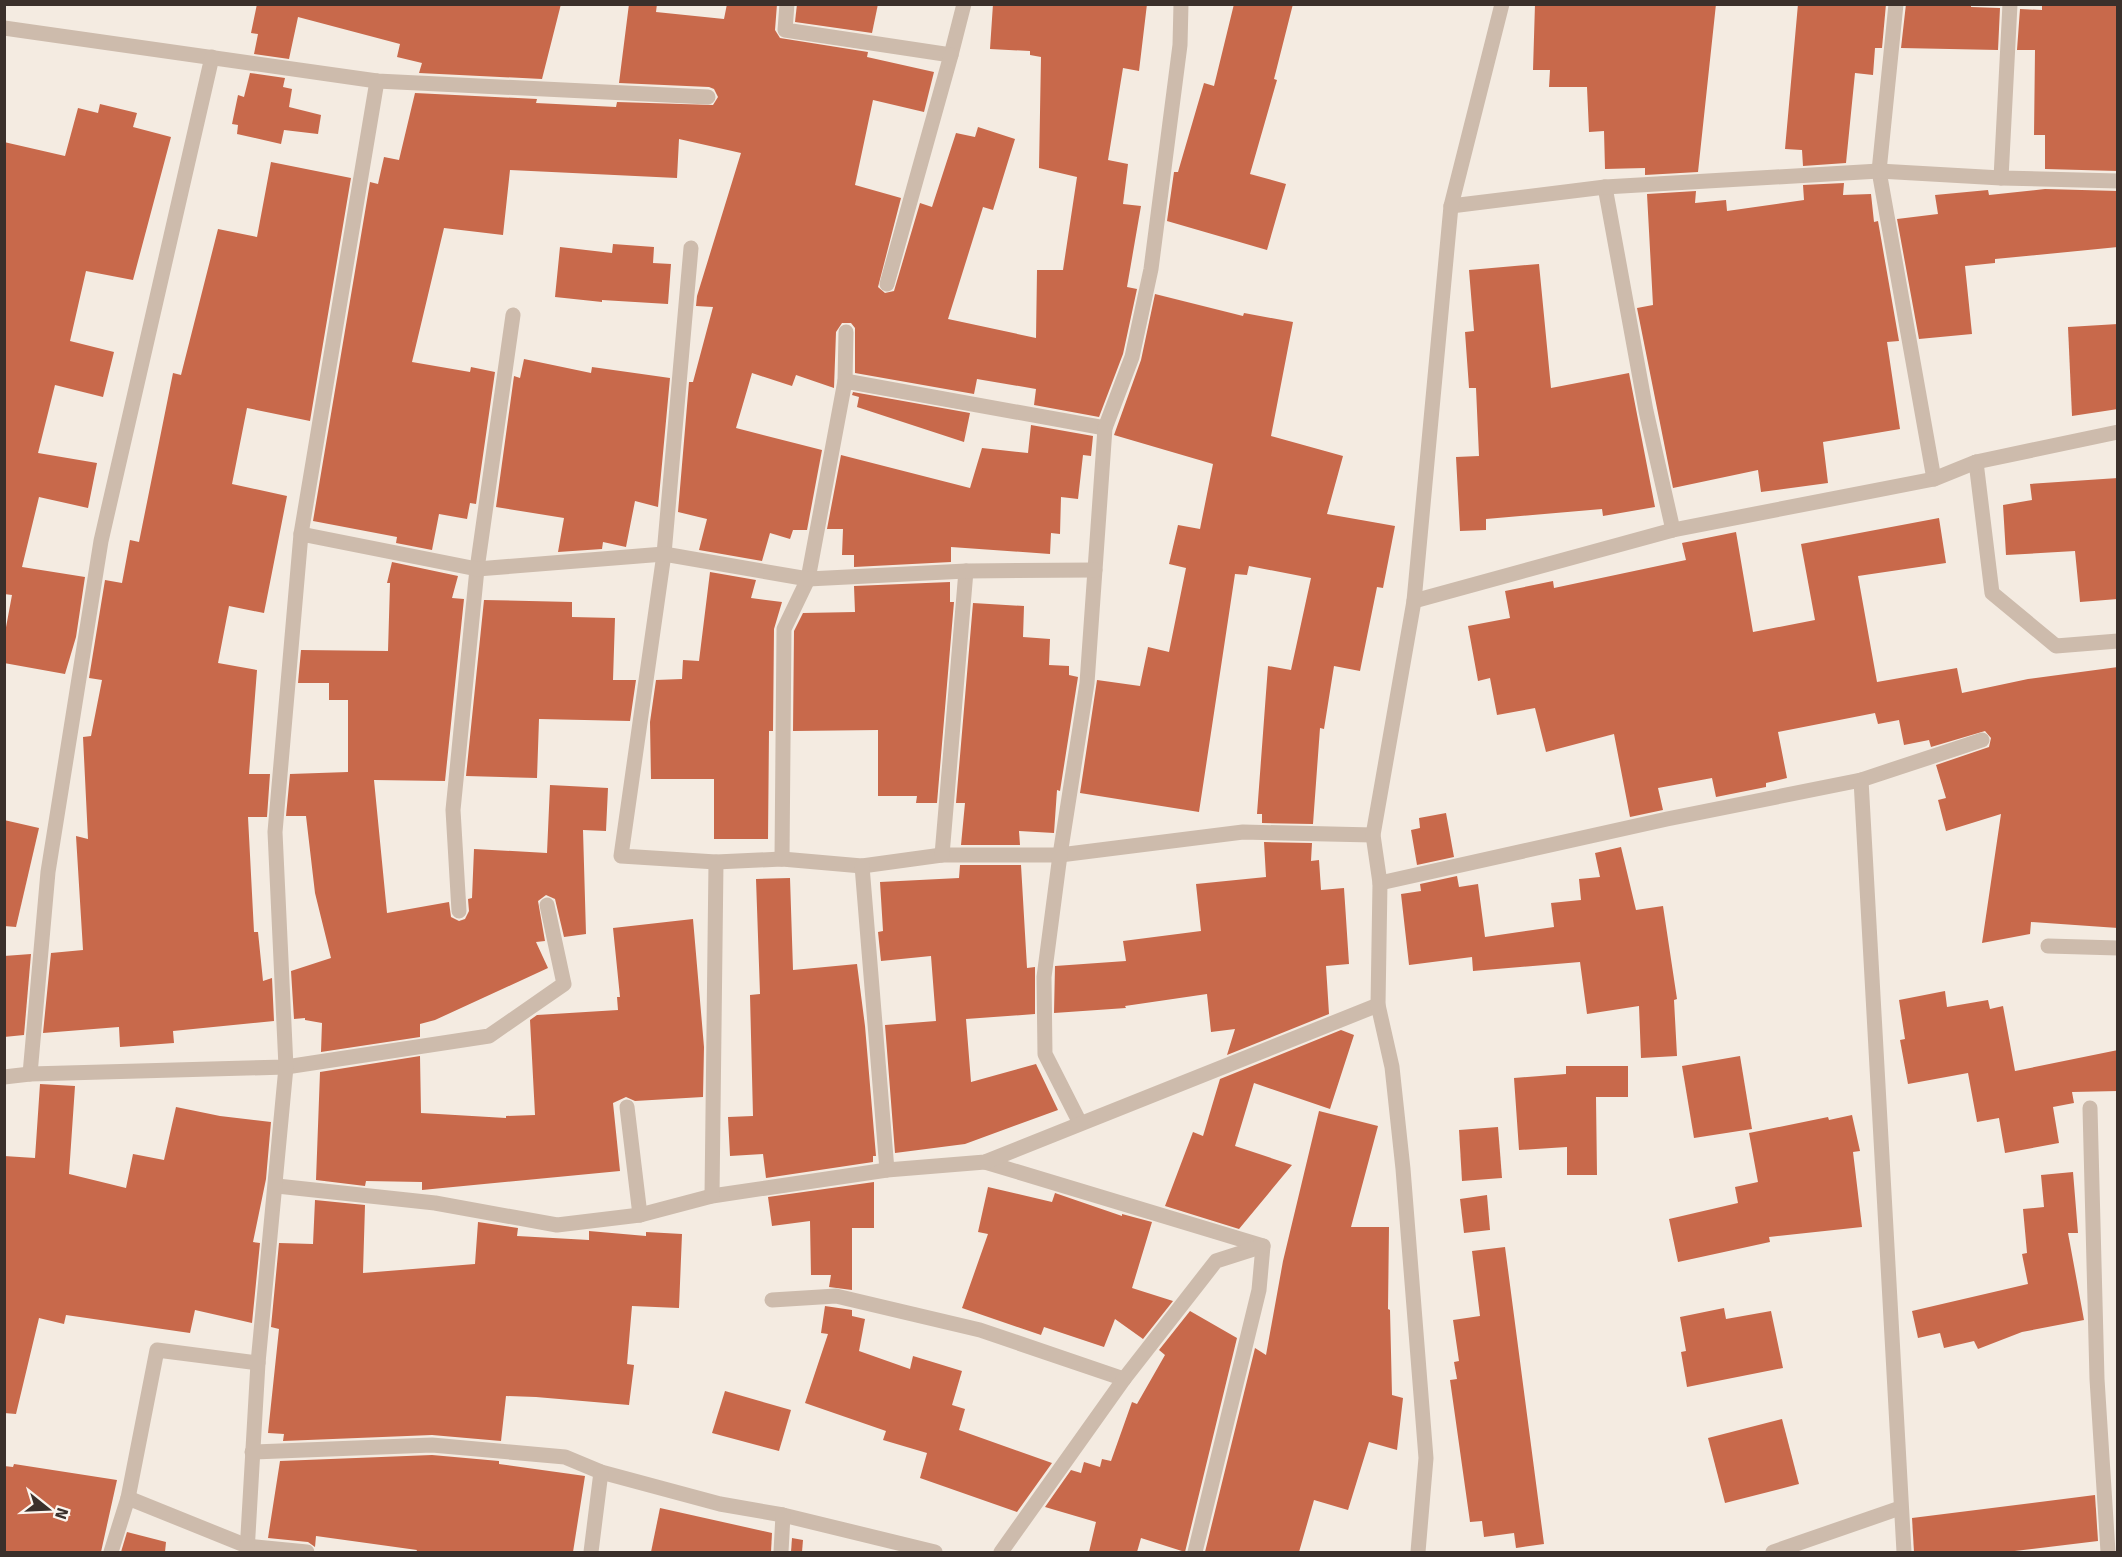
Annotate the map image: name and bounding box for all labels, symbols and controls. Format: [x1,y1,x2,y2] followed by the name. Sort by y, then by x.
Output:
[18,1479,78,1539] north arrow
[50,1505,73,1522] text: N

